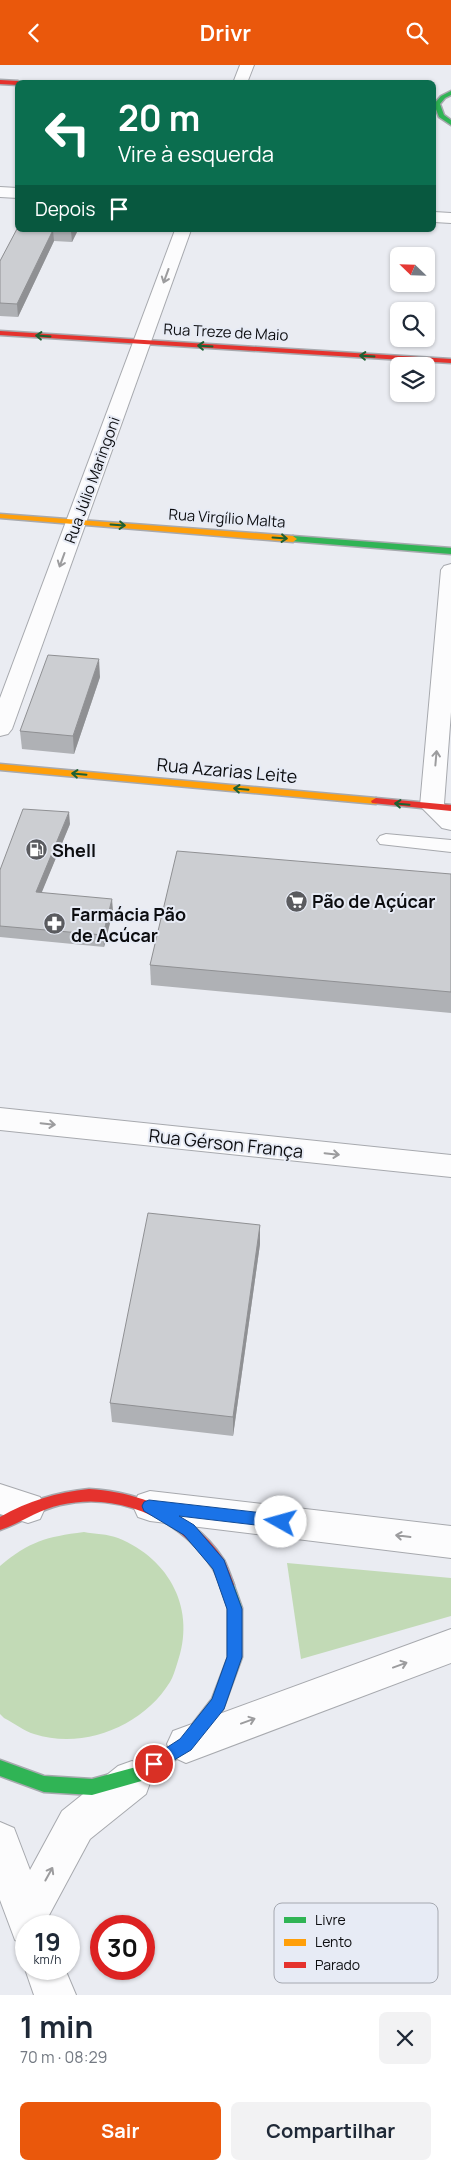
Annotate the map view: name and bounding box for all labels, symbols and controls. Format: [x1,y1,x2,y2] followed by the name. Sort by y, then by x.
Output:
[200,18,251,48] text: Drivr
[20,19,48,47] icon: back
[403,19,431,47] icon: search
[118,94,200,142] text: 20 m
[35,100,100,165] icon: left
[118,139,274,169] text: Vire à esquerda
[105,195,133,223] icon: arrive
[35,196,95,222] text: Depois
[390,247,435,293] north arrow
[390,247,435,402] map controls
[161,268,170,283] one-way arrow
[390,302,435,347] button: search
[163,318,289,346] street label: Rua Treze de Maio
[35,331,51,341] one-way arrow
[197,342,213,351] one-way arrow
[360,351,376,360] one-way arrow
[390,357,435,402] button: layers
[59,414,125,546] street label: Rua Júlio Maringoni
[168,503,286,533] street label: Rua Virgílio Malta
[110,520,126,530] one-way arrow
[272,533,288,542] one-way arrow
[57,552,66,567] one-way arrow
[431,750,441,766] one-way arrow
[156,752,298,788] street label: Rua Azarias Leite
[71,769,87,779] one-way arrow
[233,784,249,794] one-way arrow
[395,799,411,809] one-way arrow
[24,838,48,862] fuel station icon: Shell
[52,838,96,862] place label: Shell
[284,889,308,913] supermarket icon: Pão de Açúcar
[312,889,435,913] place label: Pão de Açúcar
[71,902,186,947] place label: Farmácia Pão de Acúcar
[43,912,67,936] pharmacy icon: Farmácia Pão de Acúcar
[40,1119,56,1129] one-way arrow
[148,1123,304,1163] street label: Rua Gérson França
[324,1149,340,1159] one-way arrow
[254,1495,306,1547] position arrow
[395,1531,411,1541] one-way arrow
[392,1660,407,1669] one-way arrow
[239,1716,255,1725] one-way arrow
[133,1743,175,1785] pin
[140,1750,168,1778] icon: arrive
[44,1866,54,1881] one-way arrow
[274,1903,438,1983] legend
[315,1910,346,1929] text: Livre
[90,1915,155,1980] speed limit sign: 30
[34,1924,61,1959] text: 19
[315,1932,352,1951] text: Lento
[34,1951,61,1968] text: km/h
[315,1955,360,1974] text: Parado
[20,2006,93,2047] text: 1 min
[379,2012,431,2064] button: close
[20,2046,107,2068] text: 70 m · 08:29
[20,2102,221,2160] button: Sair
[231,2102,431,2160] button: Compartilhar

